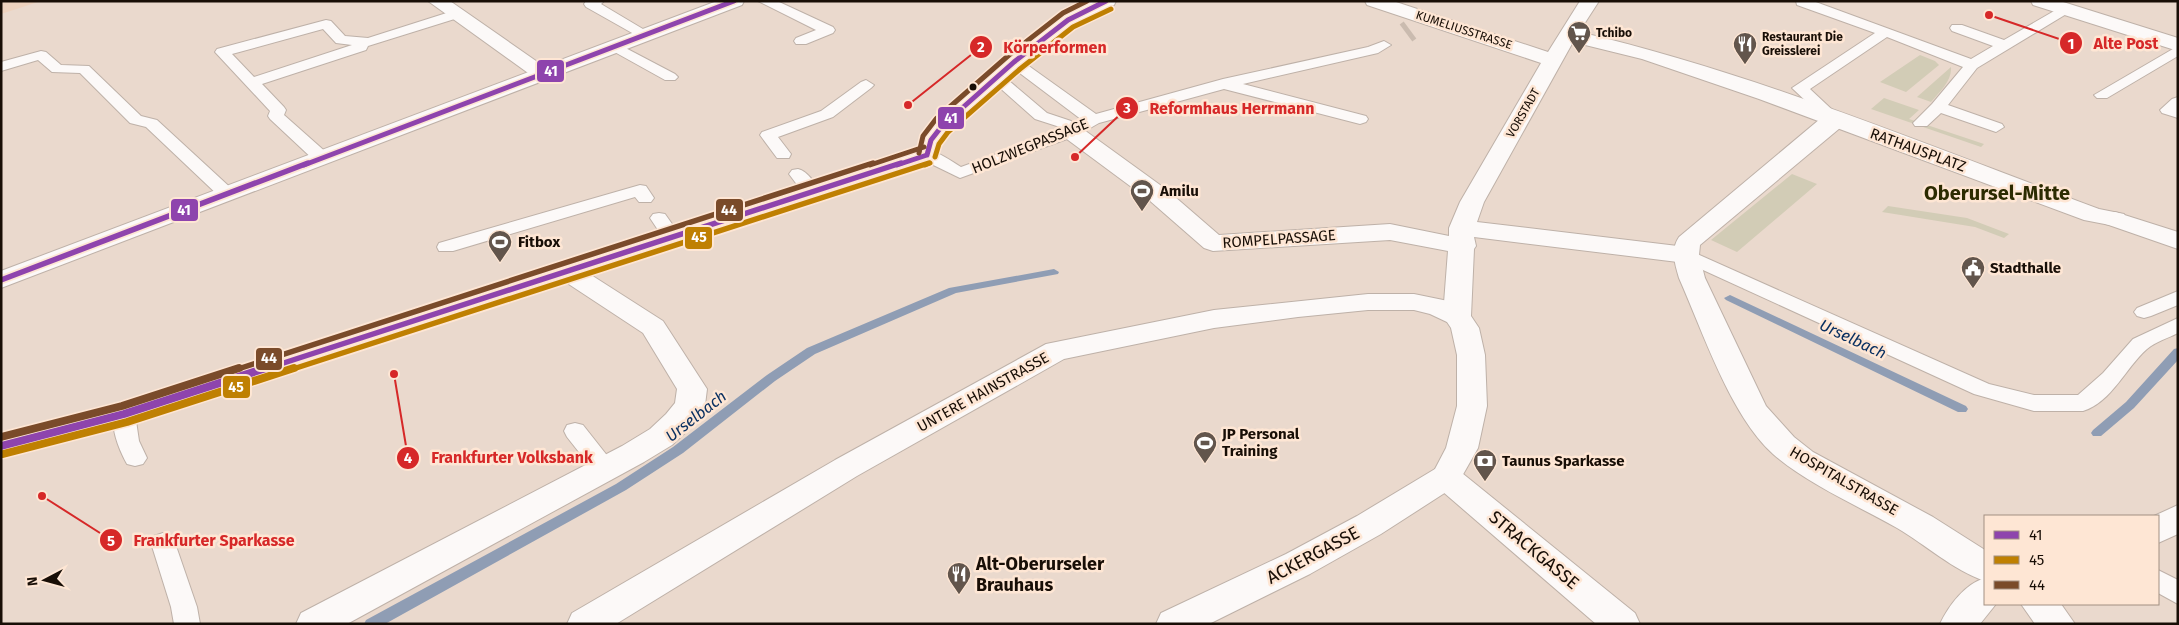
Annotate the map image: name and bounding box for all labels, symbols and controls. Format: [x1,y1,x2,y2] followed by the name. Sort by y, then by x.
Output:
[1414,8,1514,52] street label: KUMELIUSSTRASSE
[1566,20,1592,54] supermarket icon: Tchibo
[1596,26,1632,40] place label: Tchibo
[2059,28,2169,59] callout: Alte Post
[1762,30,1843,58] place label: Restaurant Die Greisslerei
[1732,31,1758,65] restaurant icon: Restaurant Die Greisslerei
[968,32,1116,63] callout: Körperformen
[2092,34,2159,53] text: Alte Post
[2068,35,2074,53] text: 1
[977,38,985,56] text: 2
[1003,38,1107,57] text: Körperformen
[536,59,565,83] line badge: 41
[544,63,558,80] text: 41
[968,82,978,92] unlabelled marker
[1503,85,1543,140] street label: VORSTADT
[1114,92,1325,123] callout: Reformhaus Herrmann
[1122,99,1131,117] text: 3
[1149,99,1315,118] text: Reformhaus Herrmann
[937,106,965,130] line badge: 41
[944,110,958,127] text: 41
[969,114,1091,178] street label: HOLZWEGPASSAGE
[1868,124,1969,176] street label: RATHAUSPLATZ
[1129,178,1155,212] sports icon: Amilu
[1924,181,2070,205] district label: Oberursel-Mitte
[1159,182,1199,200] place label: Amilu
[170,198,199,222] line badge: 41
[715,198,744,222] line badge: 44
[177,202,191,219] text: 41
[721,202,737,219] text: 44
[684,226,713,250] line badge: 45
[1222,226,1336,252] street label: ROMPELPASSAGE
[487,229,513,263] sports icon: Fitbox
[691,229,707,246] text: 45
[518,233,560,251] place label: Fitbox
[1960,255,1986,289] public building icon: Stadthalle
[1990,259,2061,277] place label: Stadthalle
[1816,315,1890,363] water label: Urselbach
[255,347,283,371] line badge: 44
[914,348,1052,436] street label: UNTERE HAINSTRASSE
[261,350,277,367] text: 44
[222,375,251,399] line badge: 45
[228,379,244,396] text: 45
[662,386,730,446] water label: Urselbach
[1221,425,1300,460] place label: JP Personal Training
[1192,430,1218,464] sports icon: JP Personal Training
[396,442,603,473] callout: Frankfurter Volksbank
[1787,443,1901,519] street label: HOSPITALSTRASSE
[431,448,593,467] text: Frankfurter Volksbank
[1472,448,1498,482] bank icon: Taunus Sparkasse
[404,449,413,467] text: 4
[1502,452,1625,470] place label: Taunus Sparkasse
[1484,506,1584,594] street label: STRACKGASSE
[1984,515,2159,605] legend
[1263,521,1363,589] street label: ACKERGASSE
[99,525,305,556] callout: Frankfurter Sparkasse
[2029,526,2043,544] text: 41
[133,531,295,550] text: Frankfurter Sparkasse
[107,532,115,550] text: 5
[2029,551,2044,569] text: 45
[975,553,1105,596] place label: Alt-Oberurseler Brauhaus
[20,555,70,605] north arrow
[946,561,972,595] restaurant icon: Alt-Oberurseler Brauhaus
[24,576,42,587] text: N
[2029,576,2045,594] text: 44

